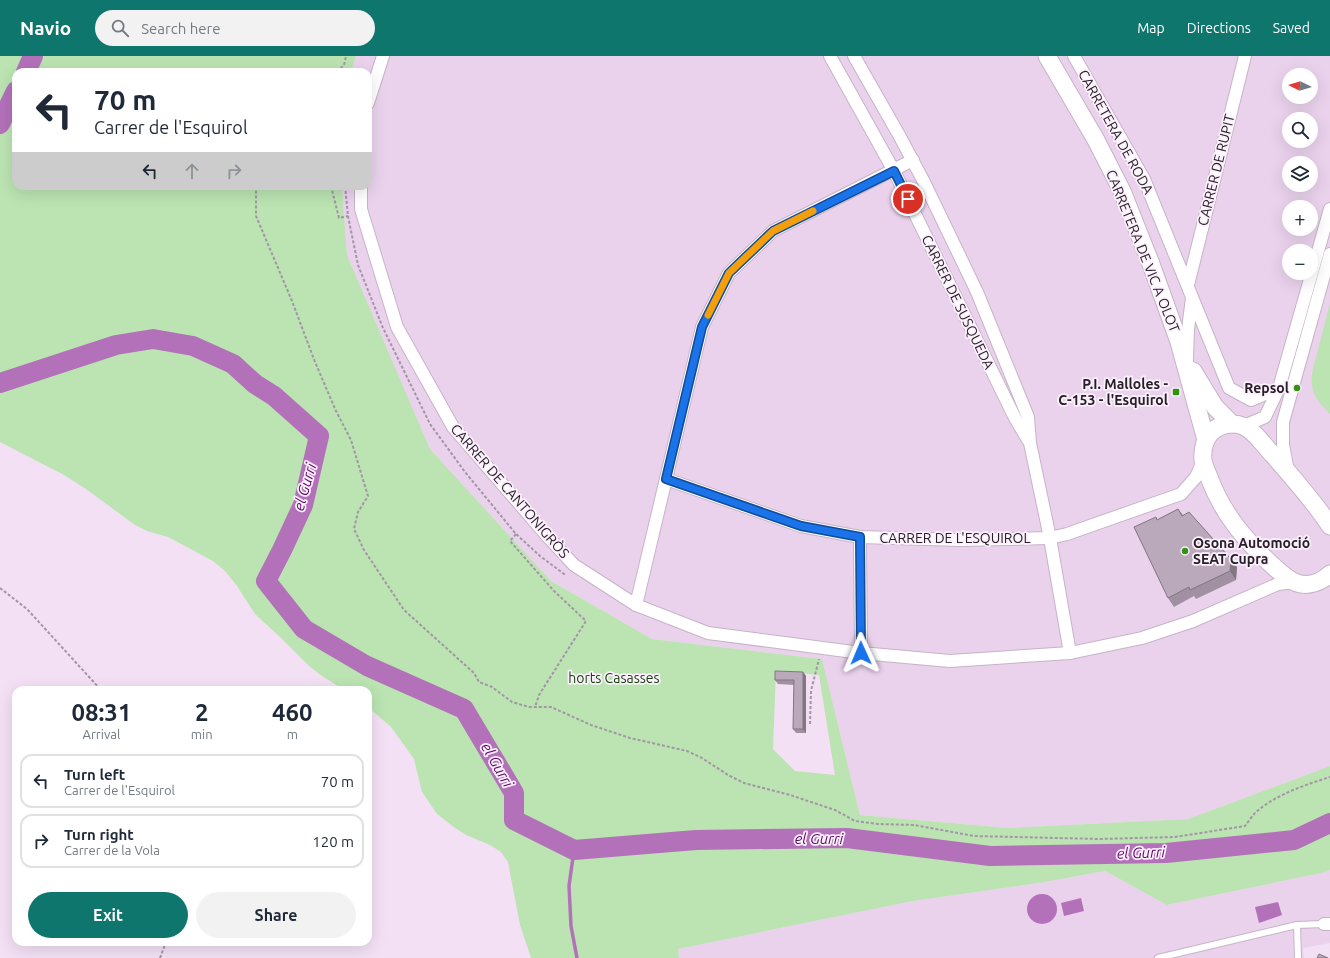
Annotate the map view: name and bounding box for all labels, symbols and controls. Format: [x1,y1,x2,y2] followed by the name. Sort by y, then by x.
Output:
[95,10,375,46] search box
[20,17,71,39] text: Navio
[109,17,131,39] icon: search
[141,20,220,37] text: Search here
[1137,20,1165,36] text: Map
[1187,20,1251,36] text: Directions
[1273,20,1310,36] text: Saved
[1075,67,1157,197] street label: CARRETERA DE RODA
[1282,68,1318,104] north arrow
[1282,68,1318,280] map controls
[28,84,80,136] icon: left
[94,84,156,115] text: 70 m
[1194,112,1238,227] street label: CARRER DE RUPIT
[1282,112,1318,148] button: search
[94,117,248,137] text: Carrer de l'Esquirol
[1282,156,1318,192] button: layers
[139,160,161,182] icon: left
[181,160,203,182] icon: ahead
[223,160,245,182] icon: right
[1103,167,1183,335] street label: CARRETERA DE VIC A OLOT
[891,182,925,216] pin
[897,188,919,210] icon: arrive
[1282,200,1318,236] button: +
[918,232,998,372] street label: CARRER DE SUSQUEDA
[1282,244,1318,280] button: −
[1058,376,1168,408] place label: P.I. Malloles - C-153 - l'Esquirol
[1244,380,1289,396] place label: Repsol
[1292,383,1302,393] marker: Repsol
[1171,387,1181,397] marker: P.I. Malloles - C-153 - l'Esquirol
[447,420,573,561] street label: CARRER DE CANTONIGRÒS
[290,460,320,512] water label: el Gurri
[879,530,1031,546] street label: CARRER DE L'ESQUIROL
[1193,535,1310,567] place label: Osona Automoció SEAT Cupra
[1180,546,1190,556] marker: Osona Automoció SEAT Cupra
[840,632,882,674] position arrow
[568,670,660,686] park label: horts Casasses
[71,699,131,726] text: 08:31
[195,699,208,726] text: 2
[272,699,313,726] text: 460
[82,727,120,741] text: Arrival
[191,727,213,741] text: min
[287,727,298,741] text: m
[478,740,518,791] water label: el Gurri
[64,766,125,783] text: Turn left
[30,770,52,792] icon: left
[321,773,354,790] text: 70 m
[64,783,175,797] text: Carrer de l'Esquirol
[64,826,134,843] text: Turn right
[30,830,52,852] icon: right
[795,830,844,847] water label: el Gurri
[312,833,354,850] text: 120 m
[64,843,160,857] text: Carrer de la Vola
[1117,843,1167,862] water label: el Gurri
[28,892,188,938] button: Exit
[196,892,356,938] button: Share

